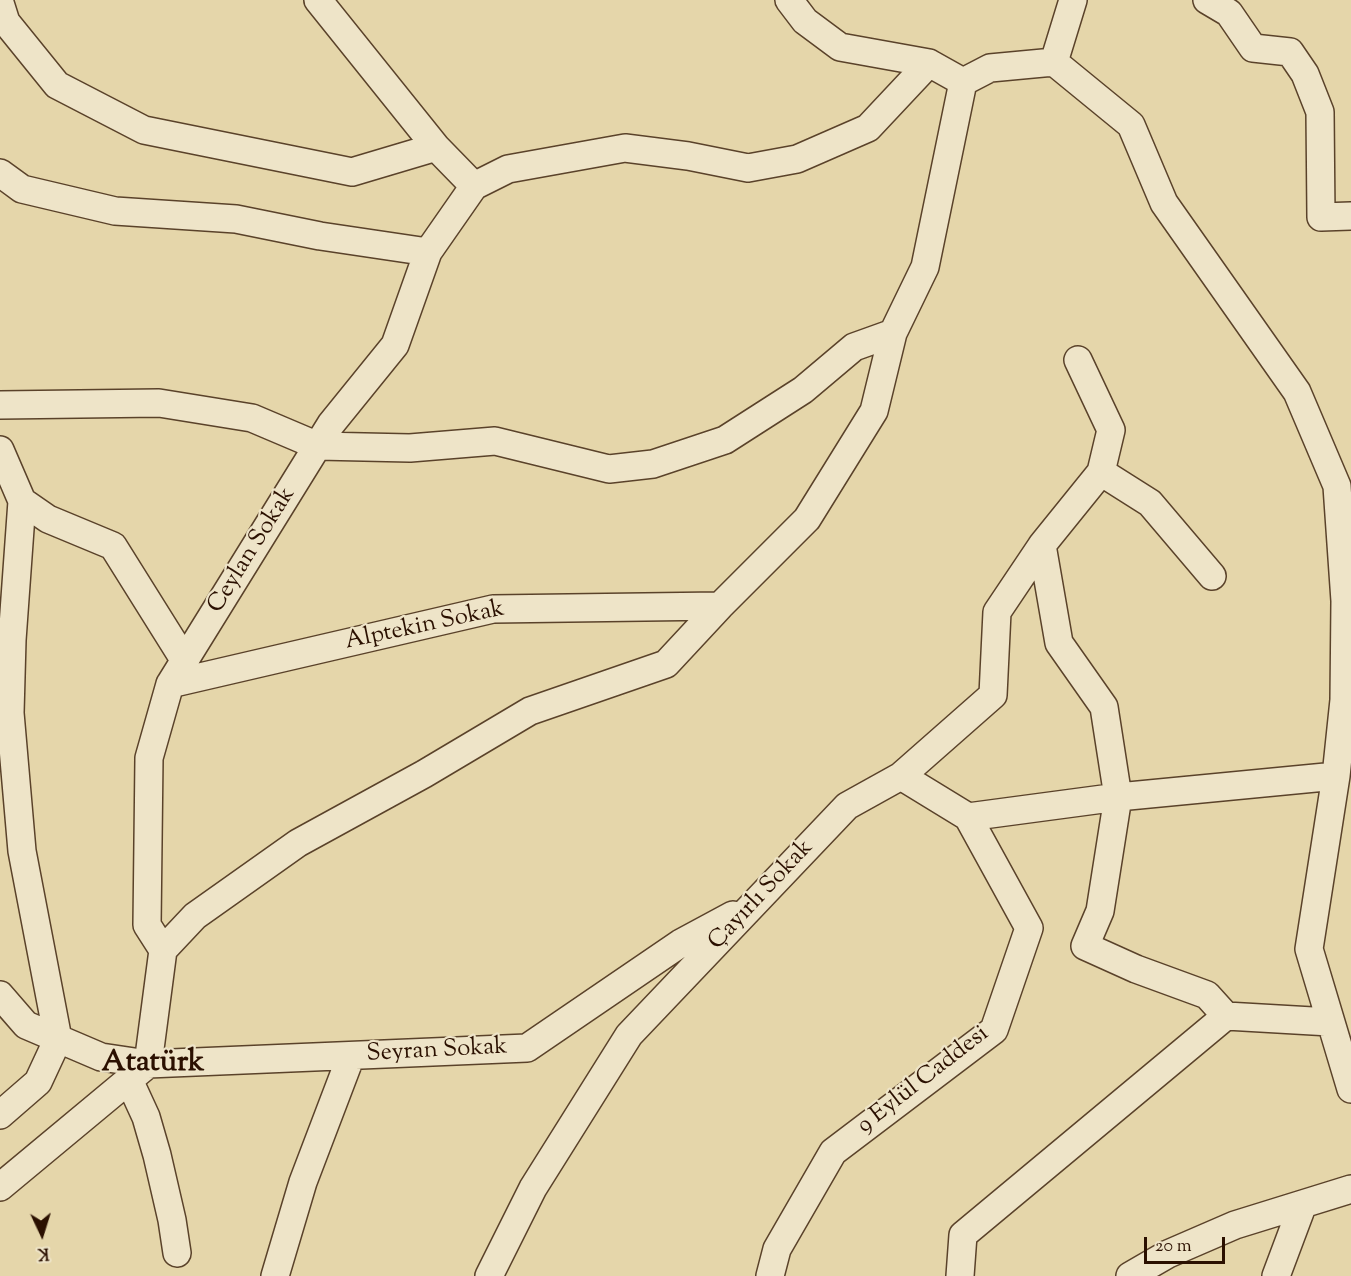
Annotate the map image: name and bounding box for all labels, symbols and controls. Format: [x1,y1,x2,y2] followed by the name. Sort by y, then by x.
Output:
[203,483,303,619] street label: Ceylan Sokak
[343,596,507,658] street label: Alptekin Sokak
[704,835,820,957] street label: Çayırlı Sokak
[852,1021,996,1141] street label: 9 Eylül Caddesi
[366,1034,508,1070] street label: Seyran Sokak
[102,1047,204,1083] district label: Atatürk
[12,1204,72,1264] north arrow
[1147,1225,1228,1263] scale bar
[1155,1234,1192,1260] text: 20 m
[37,1241,50,1264] text: K

